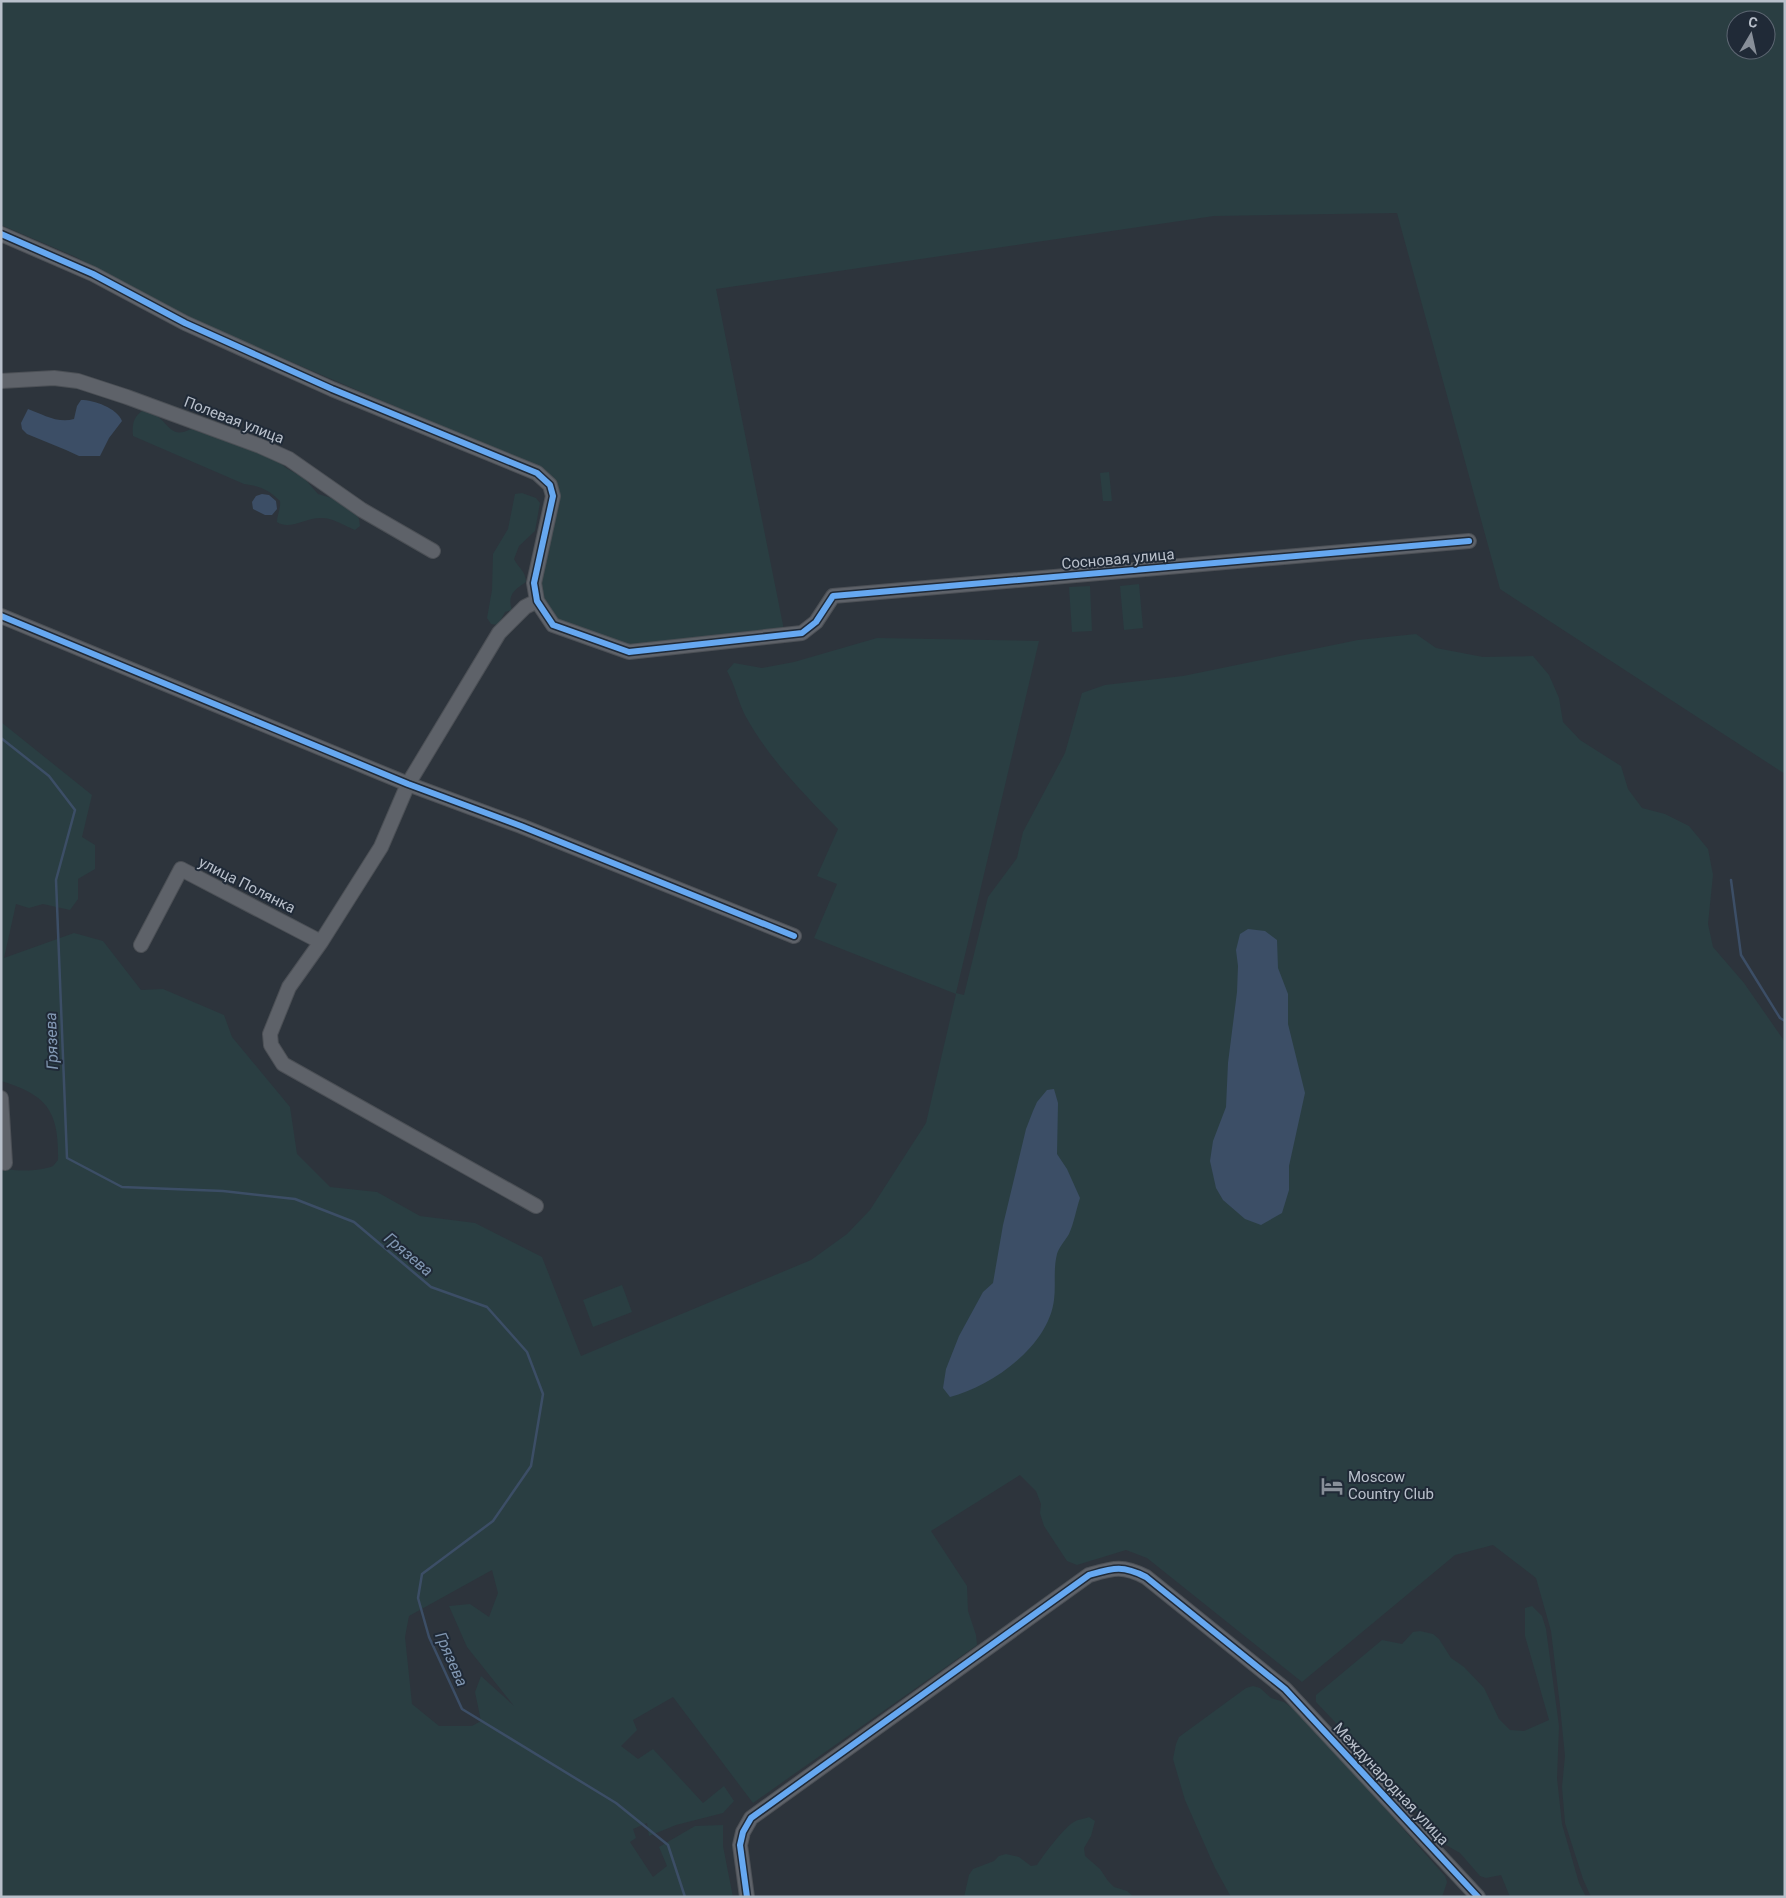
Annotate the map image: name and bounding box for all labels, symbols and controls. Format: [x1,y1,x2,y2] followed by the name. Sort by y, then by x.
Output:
[1726,10,1776,60] north arrow
[1747,14,1759,31] text: С
[181,393,287,447] street label: Полевая улица
[1061,545,1175,573] street label: Сосновая улица
[196,853,298,917] street label: улица Полянка
[41,1012,62,1070] water label: Грязева
[380,1229,437,1280] water label: Грязева
[1348,1468,1434,1503] place label: Moscow Country Club
[1319,1473,1345,1499] hotel icon: Moscow Country Club
[431,1629,472,1689] water label: Грязева
[1330,1719,1452,1849] street label: Международная улица

